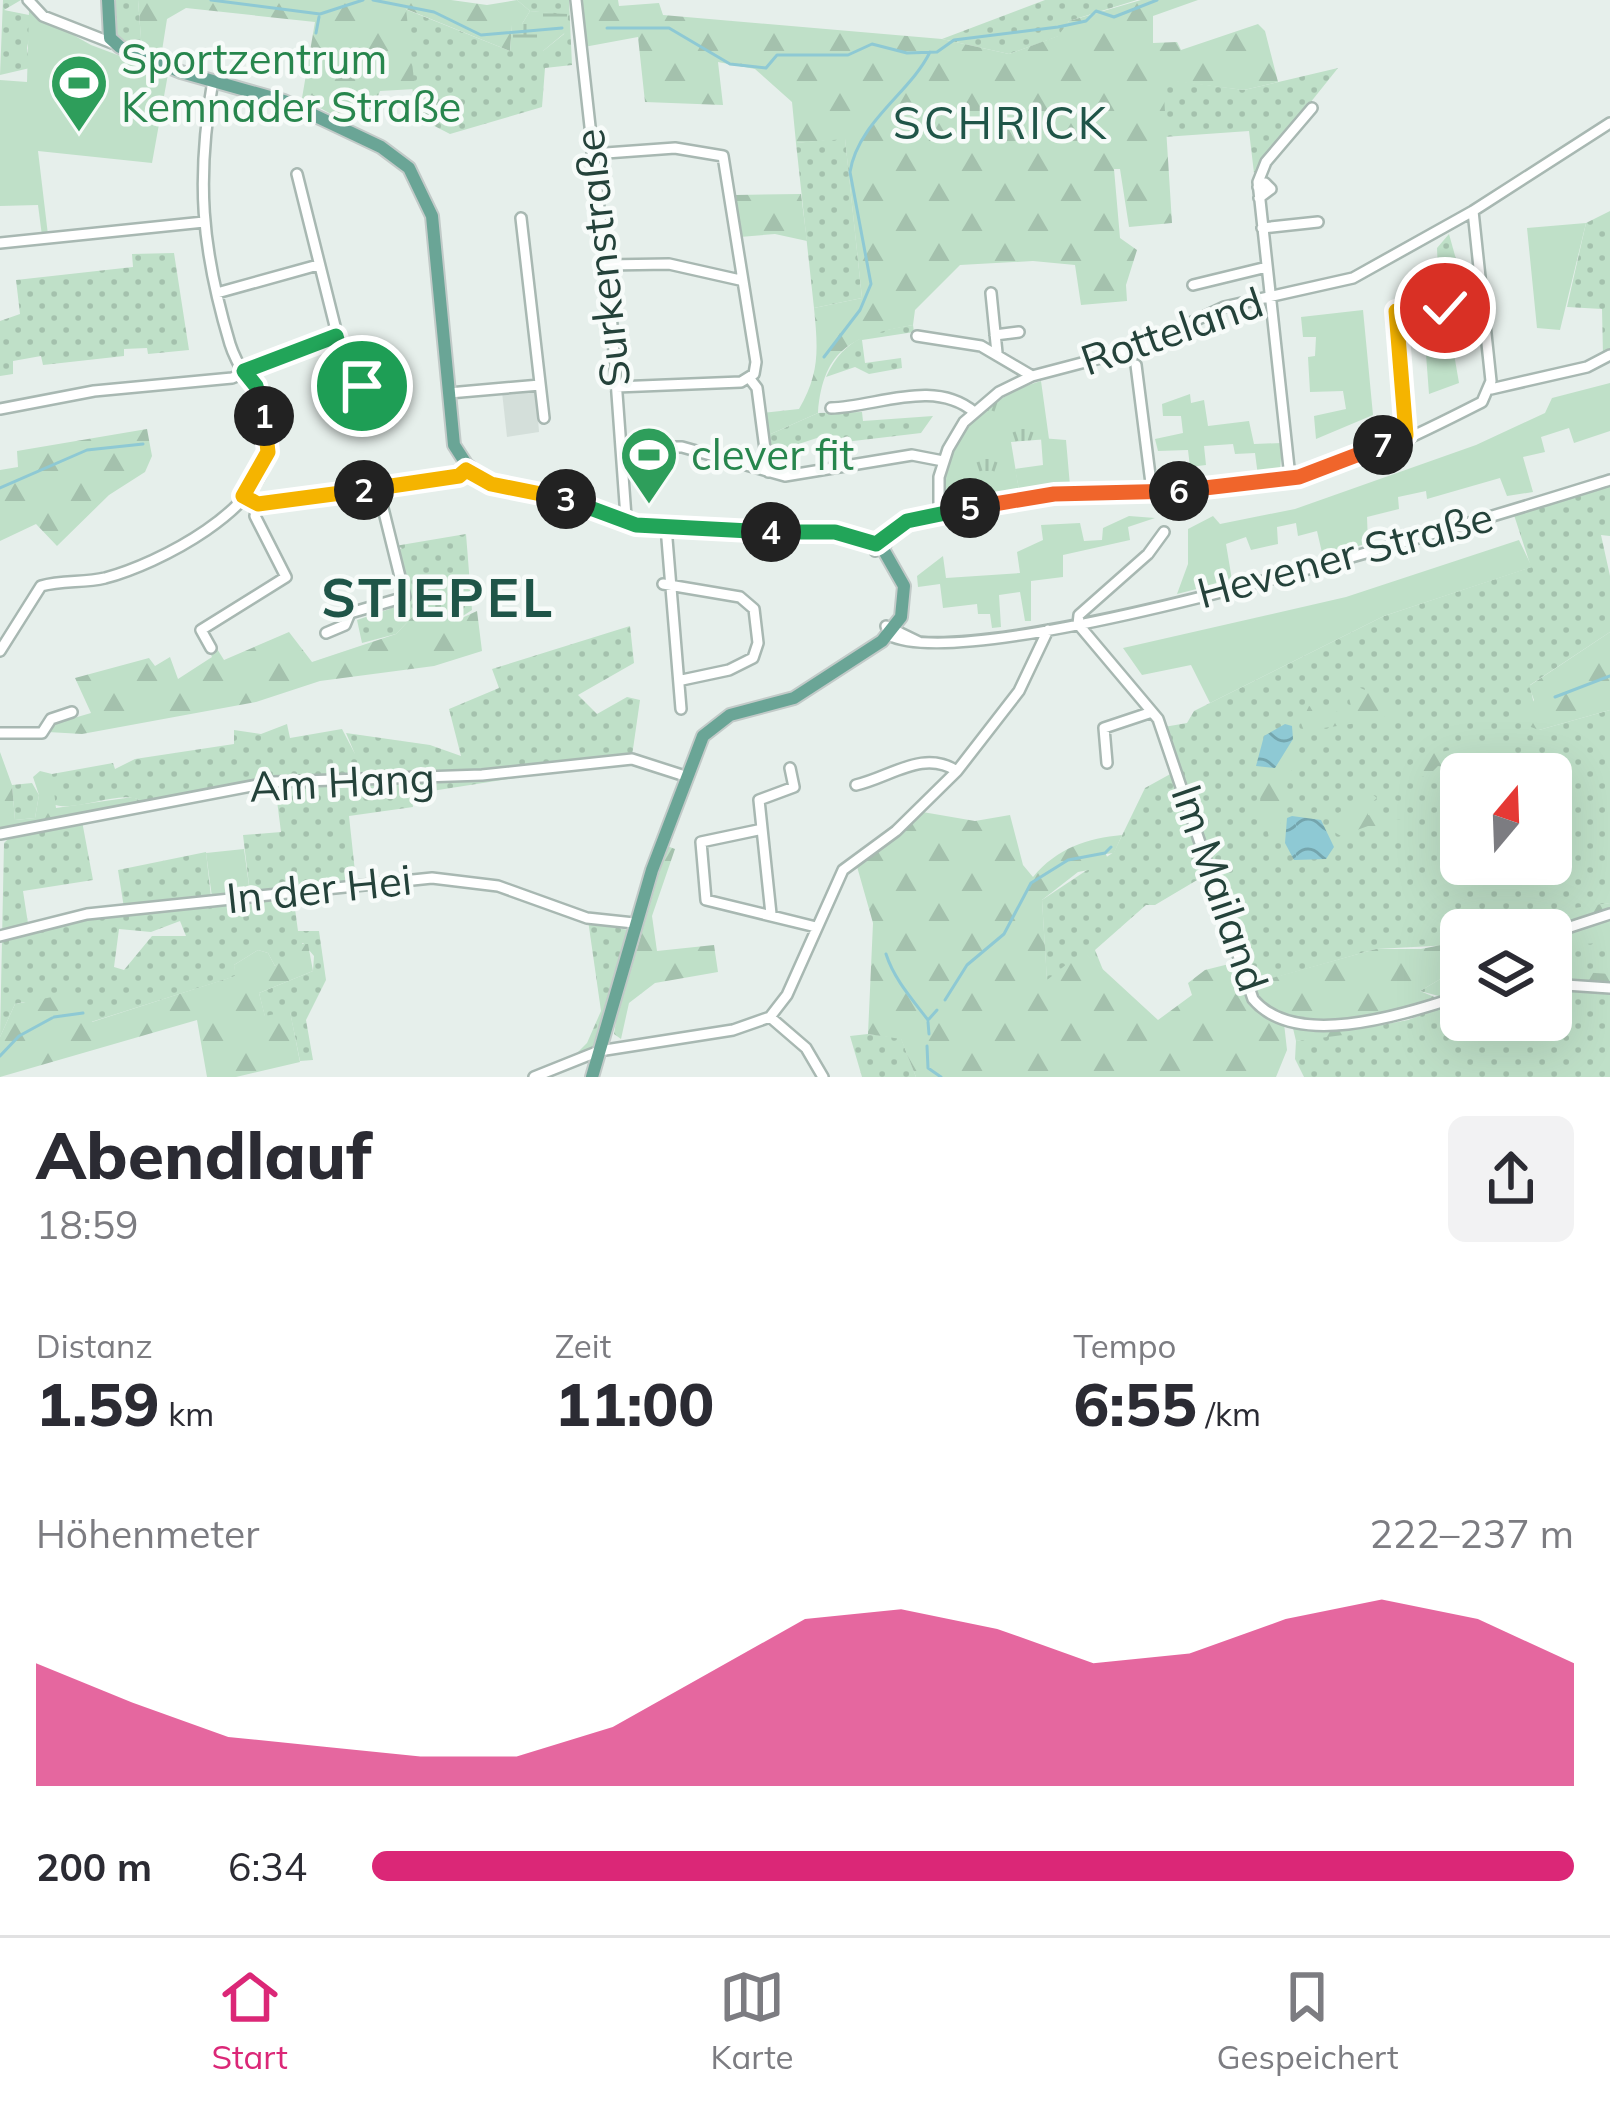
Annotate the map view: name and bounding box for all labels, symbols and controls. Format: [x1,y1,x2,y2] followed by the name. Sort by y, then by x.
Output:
[121,32,461,133] place label: Sportzentrum Kemnader Straße
[48,52,110,134] sports icon: Sportzentrum Kemnader Straße
[893,94,1109,150] district label: SCHRICK
[562,126,641,390] street label: Surkenstraße
[1394,257,1496,359] pin
[1074,275,1270,386] street label: Rotteland
[1412,275,1478,341] icon: check
[311,335,413,437] pin
[329,353,395,419] icon: arrive
[234,386,294,446] pin: 1
[254,395,274,436] text: 1
[1353,415,1413,475] pin: 7
[618,424,680,506] sports icon: clever fit
[1373,424,1393,465] text: 7
[691,428,854,481] place label: clever fit
[334,460,394,520] pin: 2
[1149,461,1209,521] pin: 6
[354,469,374,510] text: 2
[536,469,596,529] pin: 3
[1169,470,1189,511] text: 6
[556,478,576,519] text: 3
[940,478,1000,538] pin: 5
[960,487,980,528] text: 5
[1191,490,1498,619] street label: Hevener Straße
[741,502,801,562] pin: 4
[761,511,781,552] text: 4
[321,563,555,631] district label: STIEPEL
[248,750,436,813] street label: Am Hang
[1440,753,1572,885] north arrow
[1440,753,1572,1041] map controls
[1160,778,1281,998] street label: Im Mailand
[224,852,414,925] street label: In der Hei
[1440,909,1572,1041] button: layers
[36,1113,372,1196] text: Abendlauf
[1448,1116,1574,1242] button: share
[36,1200,139,1249] text: 18:59
[36,1325,153,1366] text: Distanz
[555,1325,611,1366] text: Zeit
[1073,1325,1176,1366] text: Tempo
[36,1366,160,1441] text: 1.59
[555,1366,714,1441] text: 11:00
[1073,1366,1197,1441] text: 6:55
[160,1393,214,1434] text: km
[1197,1393,1261,1434] text: /km
[36,1509,259,1558] text: Höhenmeter
[1369,1509,1574,1558] text: 222–237 m
[36,1842,152,1891] text: 200 m
[228,1842,307,1891] text: 6:34
[211,1964,288,2077] tab: Start
[711,1964,794,2077] tab: Karte
[1216,1964,1399,2077] tab: Gespeichert

